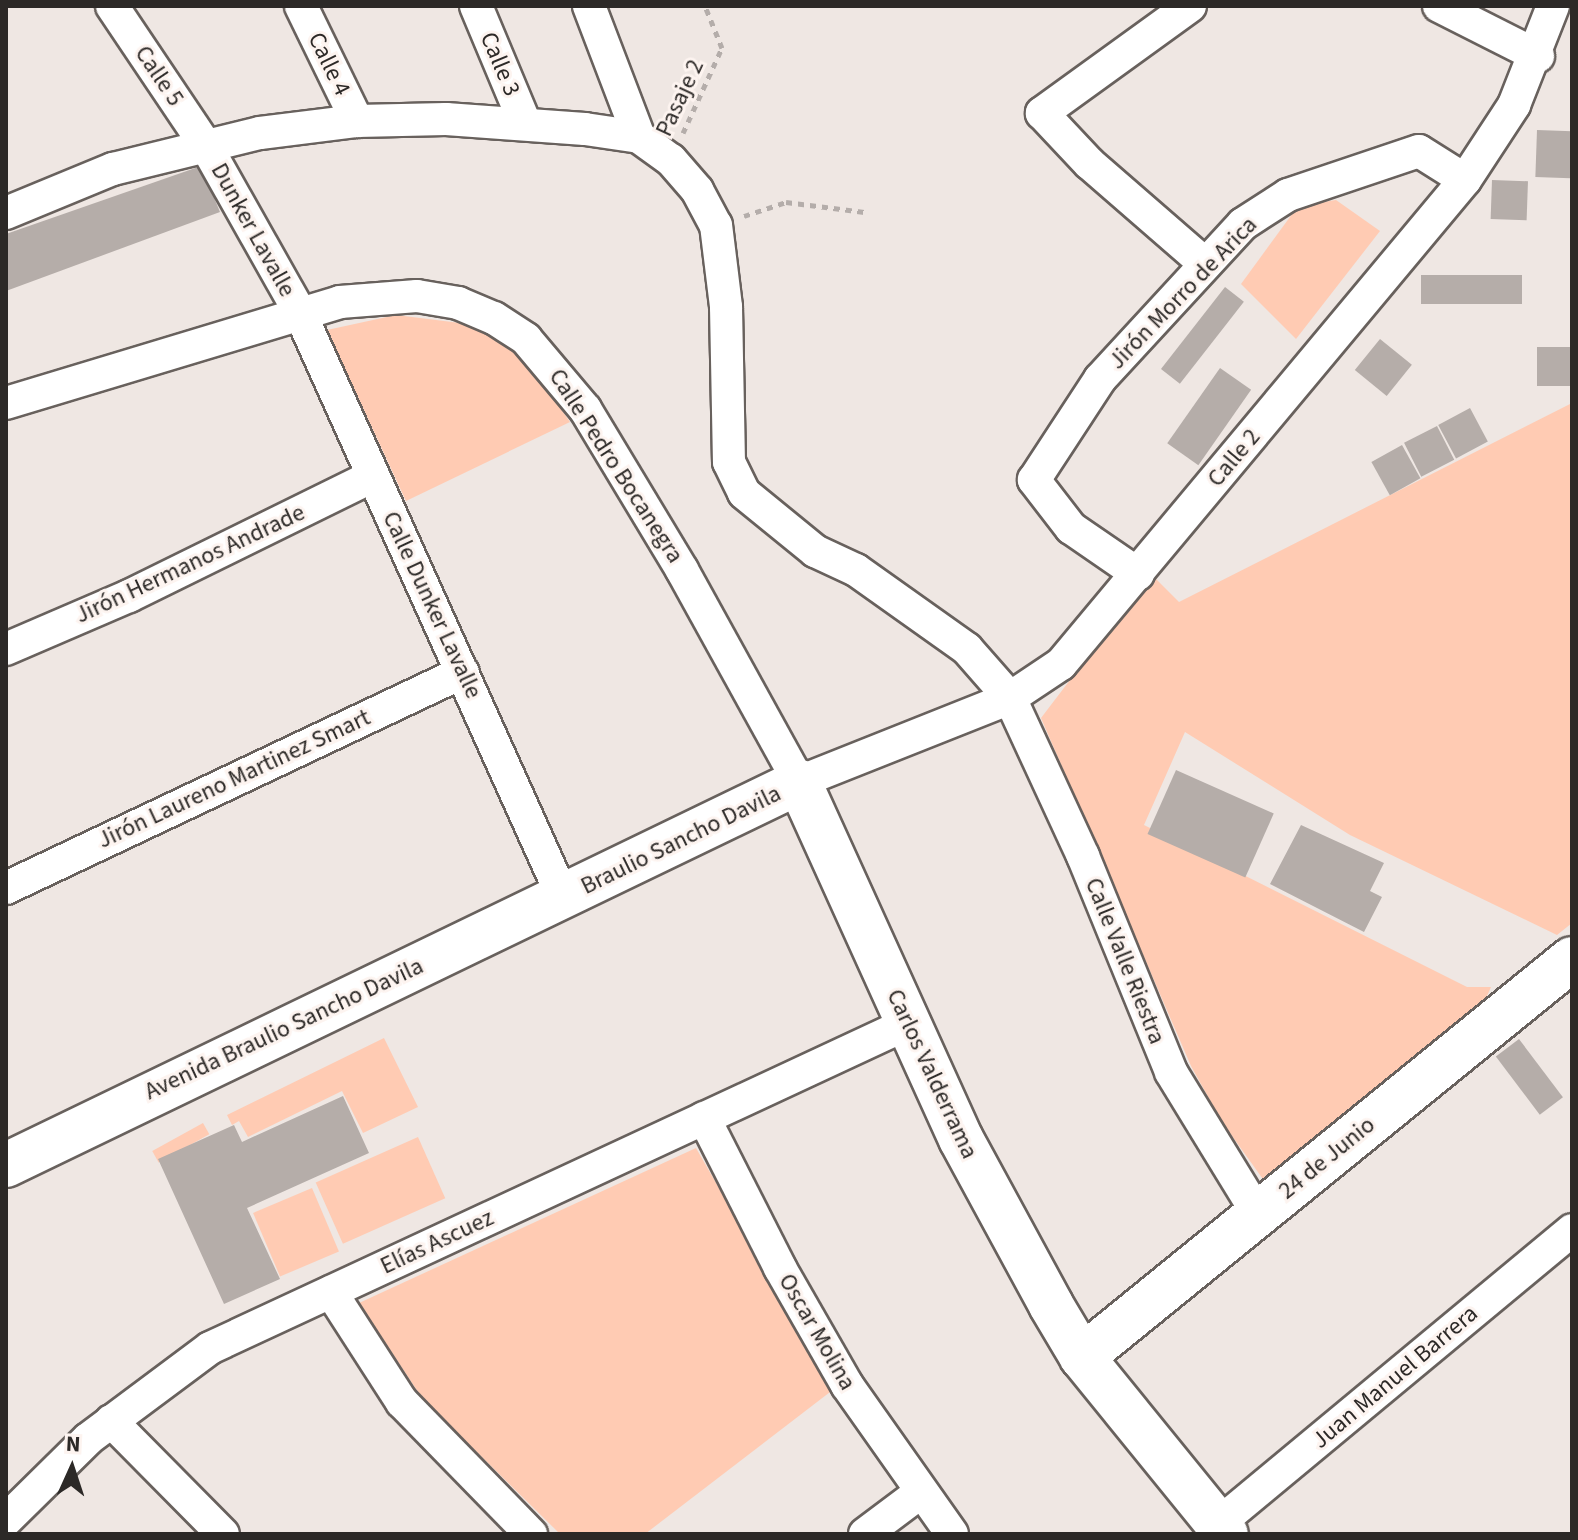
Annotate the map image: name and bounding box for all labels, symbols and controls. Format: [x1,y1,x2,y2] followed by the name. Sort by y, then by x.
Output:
[301,28,357,100] street label: Calle 4
[474,28,526,100] street label: Calle 3
[128,40,190,112] street label: Calle 5
[650,55,710,141] street label: Pasaje 2
[204,158,302,302] street label: Dunker Lavalle
[1103,211,1263,375] street label: Jirón Morro de Arica
[543,364,689,568] street label: Calle Pedro Bocanegra
[1202,423,1266,493] street label: Calle 2
[71,498,309,630] street label: Jirón Hermanos Andrade
[376,507,488,703] street label: Calle Dunker Lavalle
[93,703,375,855] street label: Jirón Laureno Martinez Smart
[576,779,786,901] street label: Braulio Sancho Davila
[1079,874,1171,1048] street label: Calle Valle Riestra
[140,952,428,1106] street label: Avenida Braulio Sancho Davila
[880,985,984,1163] street label: Carlos Valderrama
[1273,1111,1381,1205] street label: 24 de Junio
[376,1203,498,1281] street label: Elías Ascuez
[772,1269,862,1395] street label: Oscar Molina
[1306,1299,1484,1455] street label: Juan Manuel Barrera
[32,1428,112,1508] north arrow
[65,1428,81,1460] text: N

